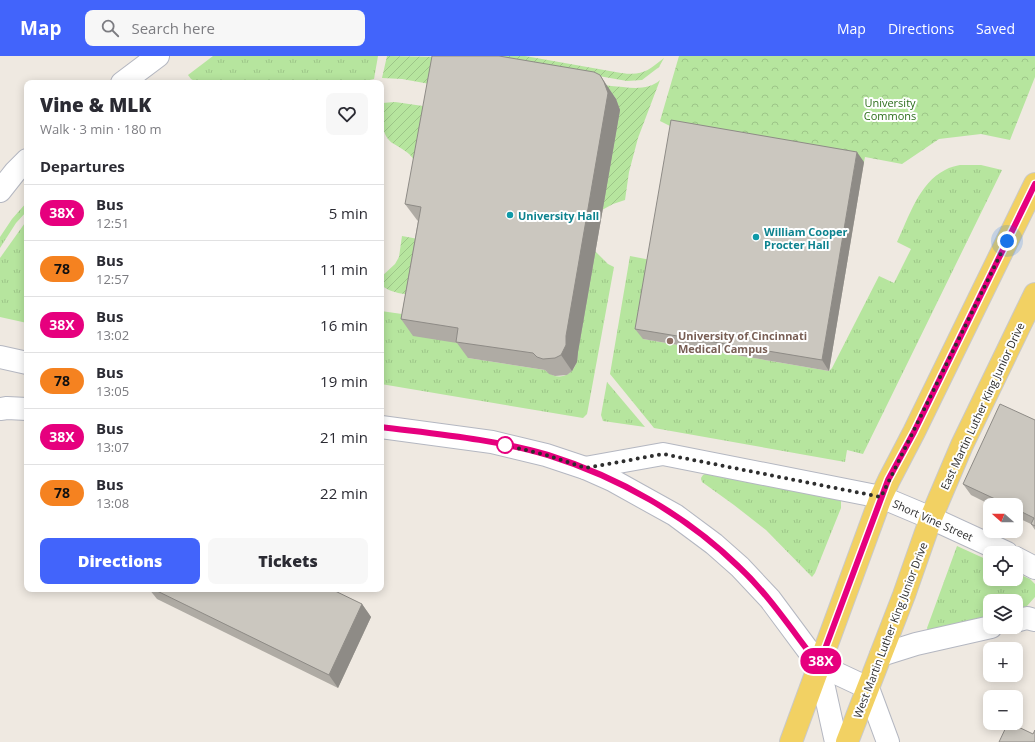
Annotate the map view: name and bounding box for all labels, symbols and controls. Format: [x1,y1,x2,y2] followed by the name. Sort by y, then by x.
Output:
[85,10,365,46] search box
[20,15,61,41] text: Map
[99,17,121,39] icon: search
[131,18,215,38] text: Search here
[837,19,866,38] text: Map
[888,19,954,38] text: Directions
[976,19,1015,38] text: Saved
[40,92,151,118] text: Vine & MLK
[326,93,368,135] button: heart
[864,95,916,123] park label: University Commons
[40,120,162,138] text: Walk · 3 min · 180 m
[40,156,125,176] text: Departures
[96,194,123,214] text: Bus
[49,203,75,222] text: 38X
[329,203,368,223] text: 5 min
[518,208,599,223] place label: University Hall
[505,210,515,220] marker: University Hall
[96,214,129,232] text: 12:51
[764,224,847,252] place label: William Cooper Procter Hall
[997,231,1017,251] your location
[751,232,761,242] marker: William Cooper Procter Hall
[96,250,123,270] text: Bus
[54,259,70,278] text: 78
[320,259,368,279] text: 11 min
[96,270,129,288] text: 12:57
[96,306,123,326] text: Bus
[49,315,75,334] text: 38X
[320,315,368,335] text: 16 min
[937,320,1027,492] street label: East Martin Luther King Junior Drive
[96,326,129,344] text: 13:02
[678,328,807,356] place label: University of Cincinnati Medical Campus
[665,336,675,346] marker: University of Cincinnati Medical Campus
[96,362,123,382] text: Bus
[54,371,70,390] text: 78
[320,371,368,391] text: 19 min
[96,382,129,400] text: 13:05
[96,418,123,438] text: Bus
[49,427,75,446] text: 38X
[320,427,368,447] text: 21 min
[496,436,514,454] unlabelled marker
[96,438,129,456] text: 13:07
[96,474,123,494] text: Bus
[54,483,70,502] text: 78
[320,483,368,503] text: 22 min
[96,494,129,512] text: 13:08
[890,496,976,544] street label: Short Vine Street
[983,498,1023,538] north arrow
[983,498,1023,730] map controls
[40,538,200,584] button: Directions
[208,538,368,584] button: Tickets
[849,540,931,720] street label: West Martin Luther King Junior Drive
[983,546,1023,586] button: locate
[983,594,1023,634] button: layers
[983,642,1023,682] button: +
[798,648,844,674] line badge: 38X
[808,651,834,670] text: 38X
[983,690,1023,730] button: −

